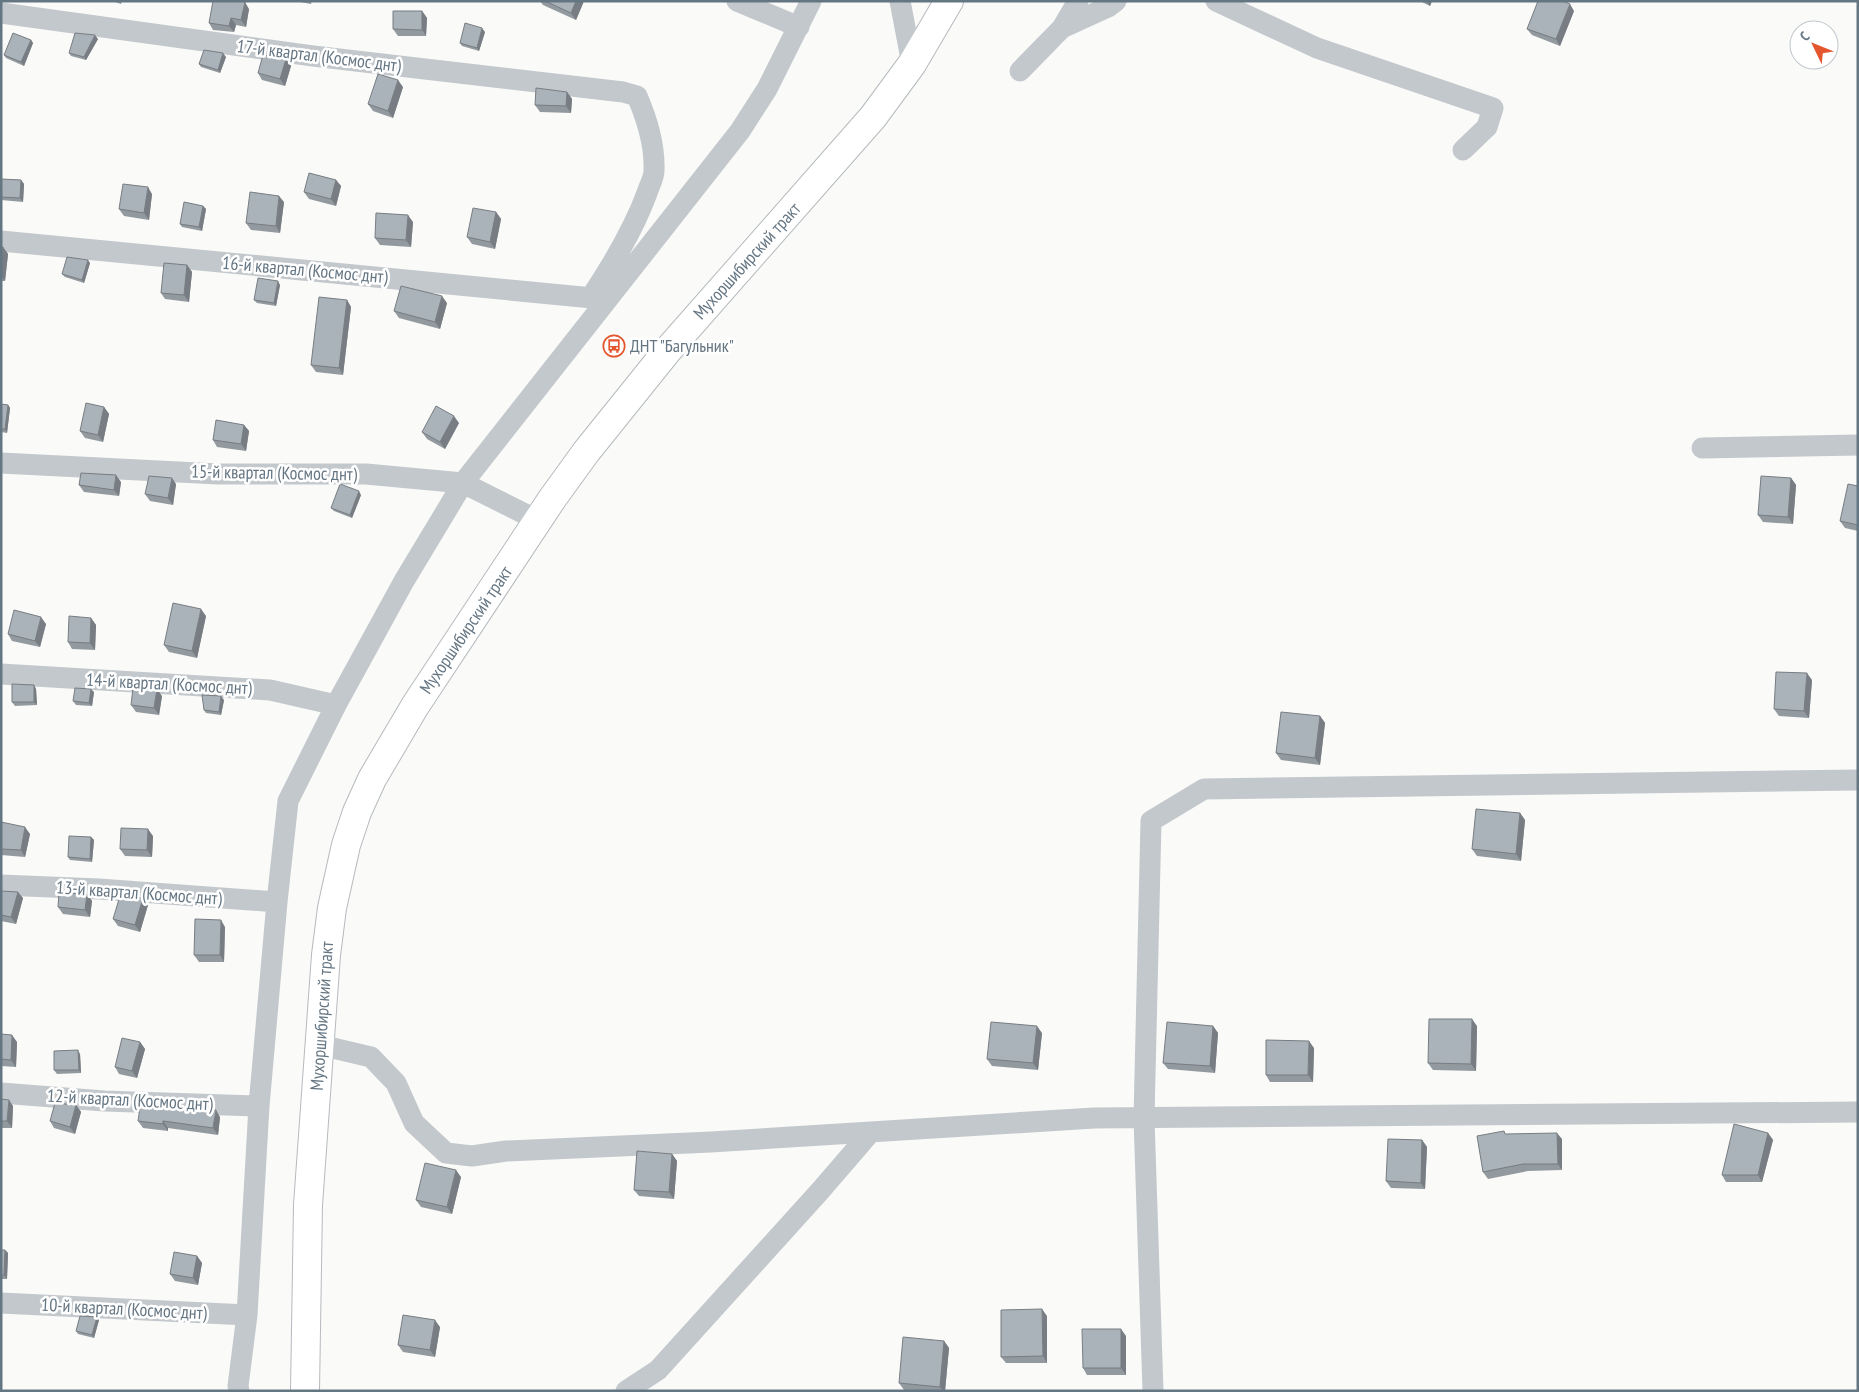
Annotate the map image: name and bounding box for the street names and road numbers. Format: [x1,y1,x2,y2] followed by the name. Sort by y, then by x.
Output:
[236,34,403,77] street label: 17-й квартал (Космос днт)
[688,197,805,324] street label: Мухоршибирский тракт
[221,251,390,288] street label: 16-й квартал (Космос днт)
[191,460,358,485] street label: 15-й квартал (Космос днт)
[414,561,517,698] street label: Мухоршибирский тракт
[86,668,253,699] street label: 14-й квартал (Космос днт)
[55,875,223,910] street label: 13-й квартал (Космос днт)
[305,940,338,1091] street label: Мухоршибирский тракт
[47,1084,214,1115] street label: 12-й квартал (Космос днт)
[41,1293,208,1324] street label: 10-й квартал (Космос днт)

